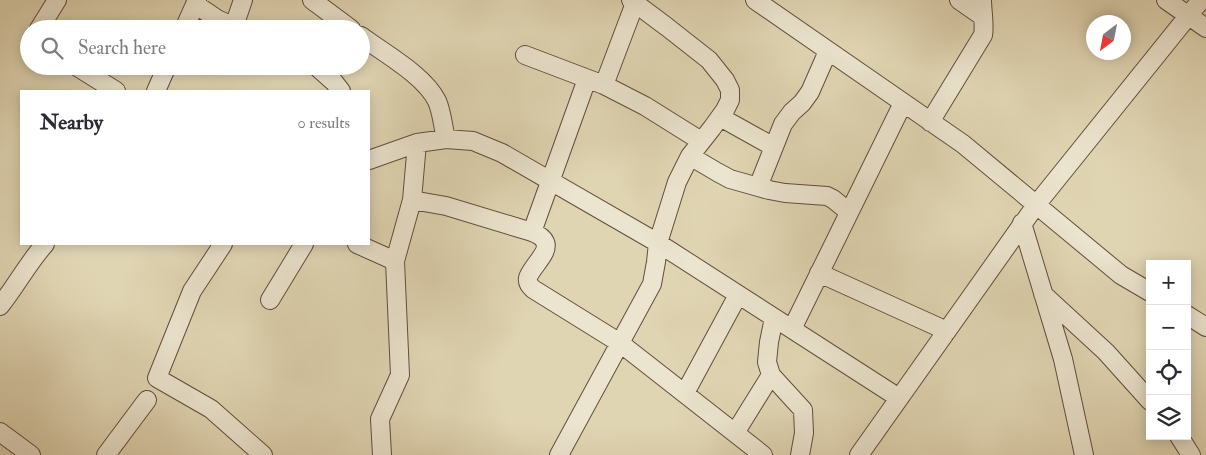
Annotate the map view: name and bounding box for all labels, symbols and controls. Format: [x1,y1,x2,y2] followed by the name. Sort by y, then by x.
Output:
[1086,15,1131,60] north arrow
[20,20,370,75] search box
[38,34,66,62] icon: search
[78,36,166,60] text: Search here
[40,109,103,136] text: Nearby
[297,113,350,133] text: 0 results
[1146,260,1191,440] map controls
[1146,260,1191,305] button: +
[1146,305,1191,350] button: −
[1146,350,1191,395] button: locate
[1146,395,1191,440] button: layers

